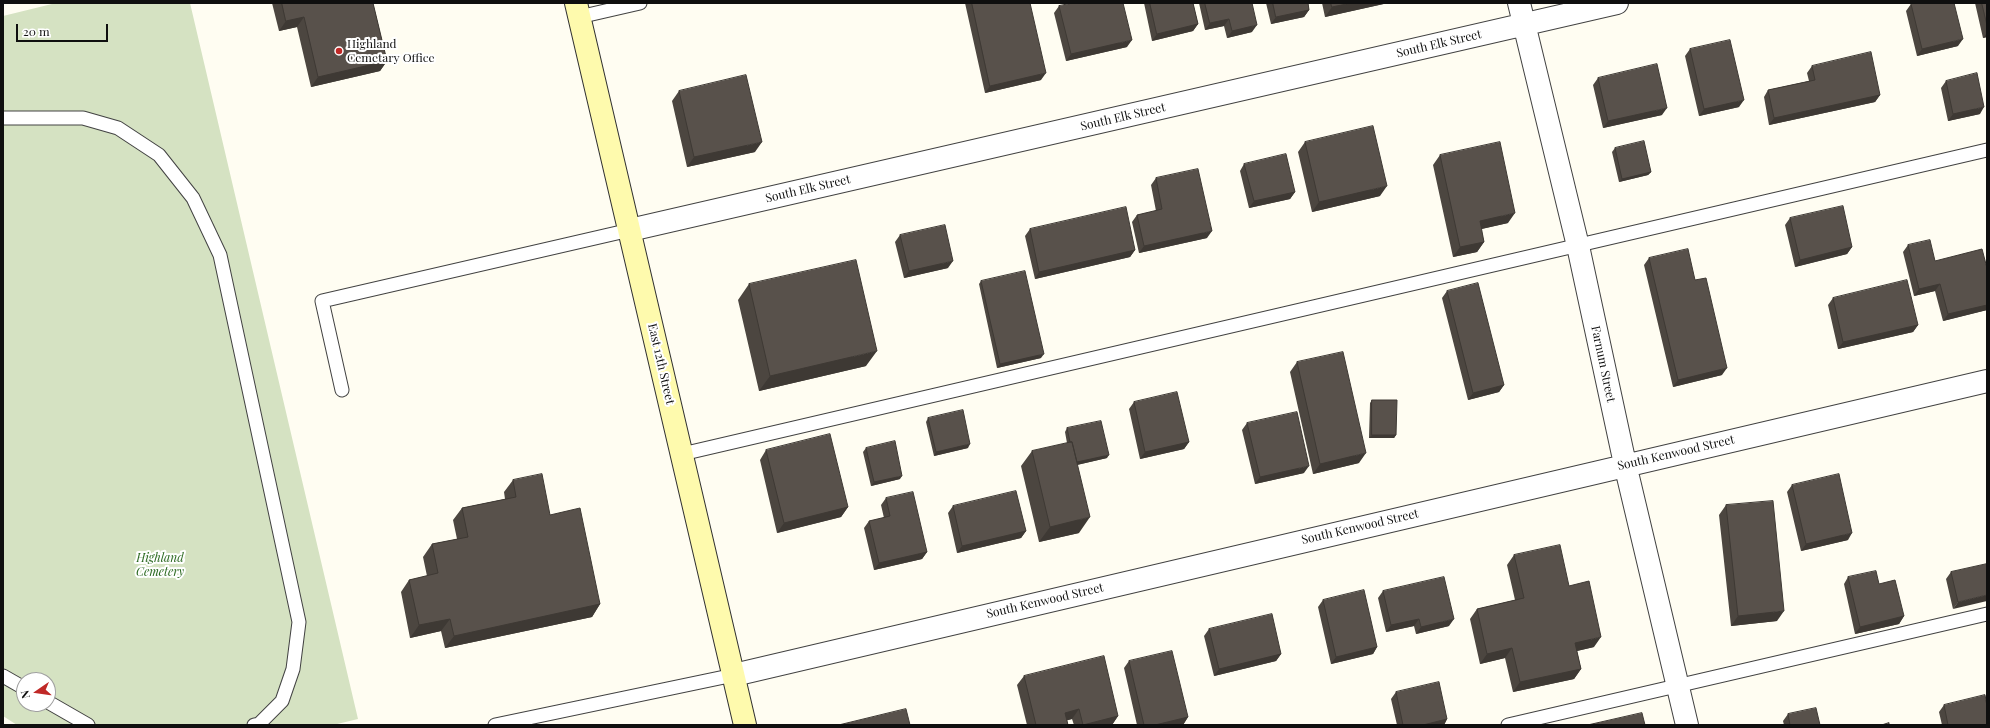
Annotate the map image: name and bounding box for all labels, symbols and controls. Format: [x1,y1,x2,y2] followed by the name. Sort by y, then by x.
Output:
[18,16,110,42] scale bar
[23,23,50,39] text: 20 m
[1395,27,1483,61] street label: South Elk Street
[347,37,435,65] place label: Highland Cemetary Office
[334,46,344,56] marker: Highland Cemetary Office
[1079,100,1167,134] street label: South Elk Street
[764,172,852,206] street label: South Elk Street
[645,322,677,406] street label: East 12th Street
[1588,324,1618,404] street label: Farnum Street
[1616,433,1736,473] street label: South Kenwood Street
[1300,507,1420,547] street label: South Kenwood Street
[136,551,184,579] park label: Highland Cemetery
[985,581,1105,621] street label: South Kenwood Street
[16,672,56,712] north arrow
[17,689,33,700] text: N

